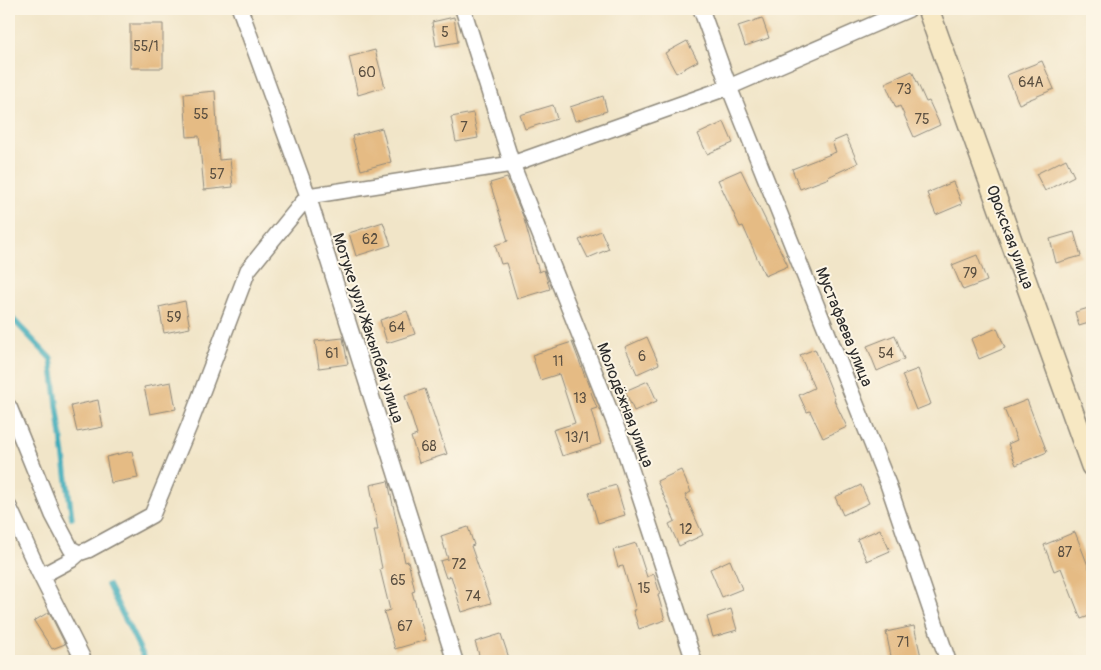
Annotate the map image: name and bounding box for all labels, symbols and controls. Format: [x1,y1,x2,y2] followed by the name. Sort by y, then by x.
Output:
[441,24,449,41] house number: 5
[133,38,159,55] house number: 55/1
[358,64,376,81] house number: 60
[1018,74,1044,91] house number: 64А
[896,81,912,98] house number: 73
[193,106,209,123] house number: 55
[915,111,930,128] house number: 75
[460,119,468,136] house number: 7
[210,166,225,183] house number: 57
[982,182,1038,292] street label: Орокская улица
[328,231,408,425] street label: Мотуке уулу Жакыпбай улица
[362,231,378,248] house number: 62
[811,264,877,390] street label: Мустафаева улица
[963,265,977,282] house number: 79
[167,309,181,326] house number: 59
[389,319,405,336] house number: 64
[592,340,658,470] street label: Молодёжная улица
[325,345,339,362] house number: 61
[878,345,894,362] house number: 54
[638,348,646,365] house number: 6
[553,353,563,370] house number: 11
[573,390,587,407] house number: 13
[565,429,589,446] house number: 13/1
[421,438,437,455] house number: 68
[679,521,693,538] house number: 12
[1058,544,1073,561] house number: 87
[451,556,467,573] house number: 72
[390,572,406,589] house number: 65
[637,580,651,597] house number: 15
[465,588,481,605] house number: 74
[397,618,413,635] house number: 67
[897,634,909,651] house number: 71

